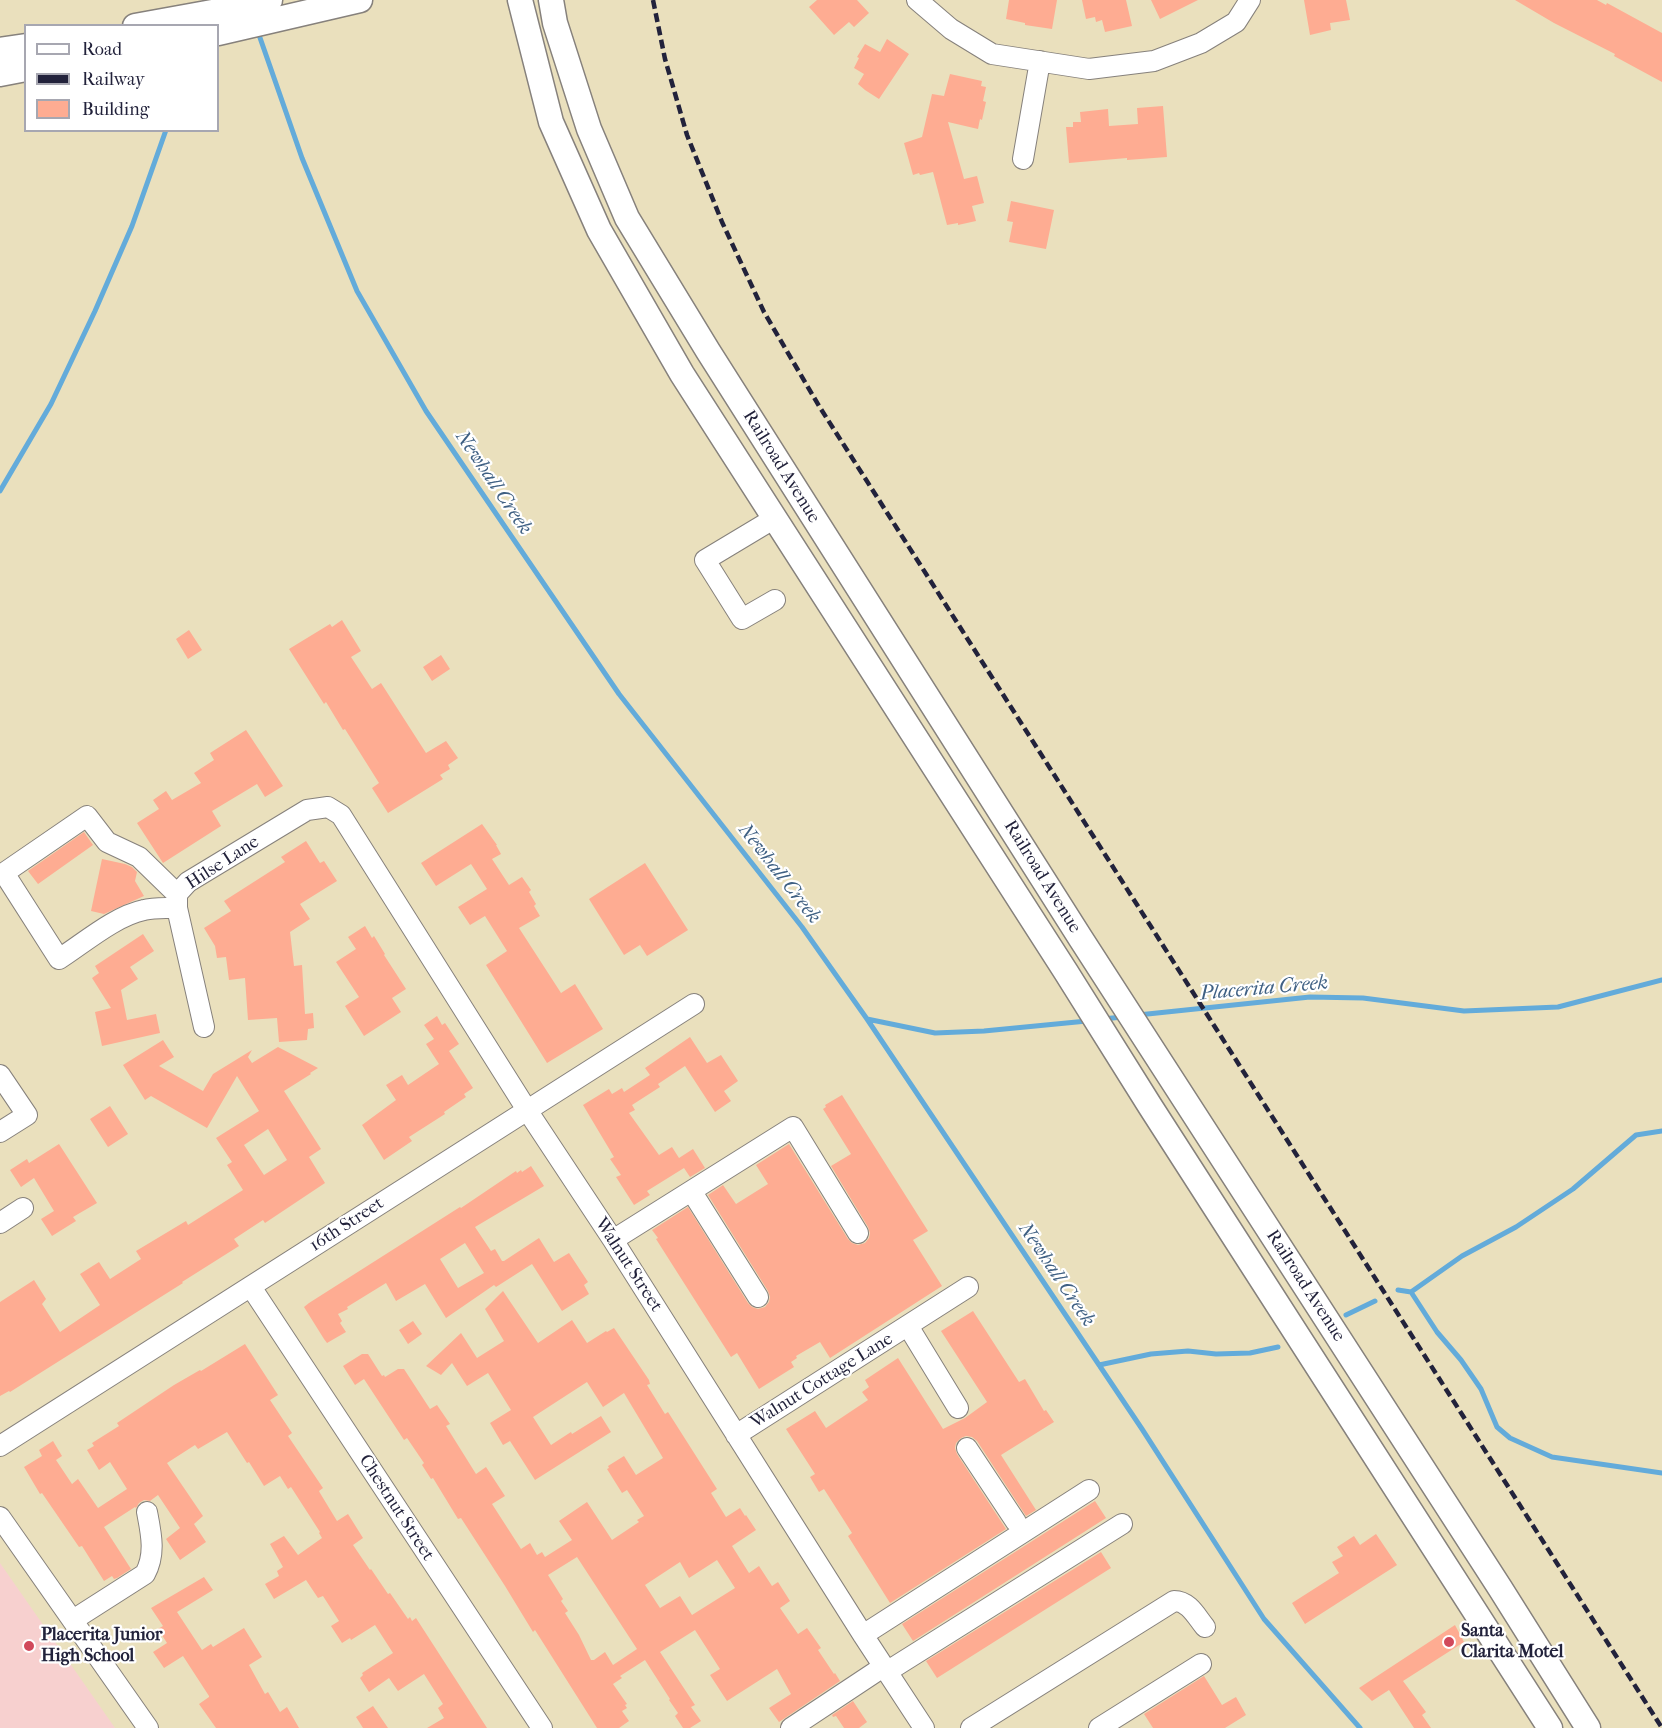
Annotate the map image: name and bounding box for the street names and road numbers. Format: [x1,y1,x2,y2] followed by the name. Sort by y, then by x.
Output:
[738,407,824,527] street label: Railroad Avenue
[999,817,1085,937] street label: Railroad Avenue
[183,831,263,895] street label: Hilse Lane
[306,1193,388,1257] street label: 16th Street
[590,1214,666,1316] street label: Walnut Street
[1261,1226,1349,1346] street label: Railroad Avenue
[747,1328,897,1434] street label: Walnut Cottage Lane
[354,1451,438,1565] street label: Chestnut Street

